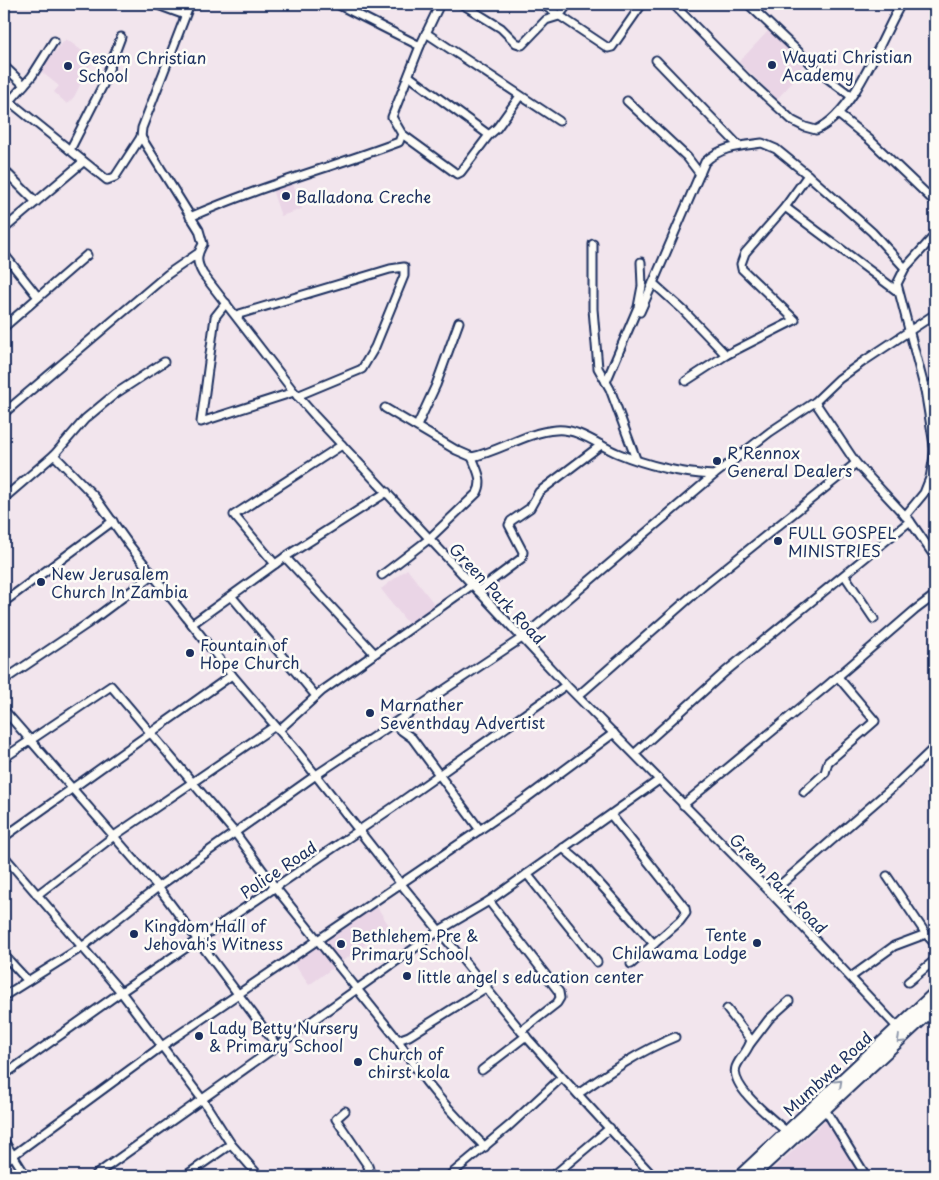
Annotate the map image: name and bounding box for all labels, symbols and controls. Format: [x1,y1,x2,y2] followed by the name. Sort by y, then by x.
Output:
[782,44,912,86] place label: Wayati Christian Academy
[78,45,206,87] place label: Gesam Christian School
[766,59,778,71] marker: Wayati Christian Academy
[62,60,74,72] marker: Gesam Christian School
[296,184,431,208] place label: Balladona Creche
[280,190,292,202] marker: Balladona Creche
[727,440,852,482] place label: R Rennox General Dealers
[711,455,723,467] marker: R Rennox General Dealers
[788,520,897,562] place label: FULL GOSPEL MINISTRIES
[772,535,784,547] marker: FULL GOSPEL MINISTRIES
[444,537,552,649] street label: Green Park Road
[51,561,188,603] place label: New Jerusalem Church In Zambia
[35,576,47,588] marker: New Jerusalem Church In Zambia
[200,632,299,674] place label: Fountain of Hope Church
[184,647,196,659] marker: Fountain of Hope Church
[380,692,545,734] place label: Marnather Seventhday Advertist
[364,707,376,719] marker: Marnather Seventhday Advertist
[725,827,833,939] street label: Green Park Road
[235,834,321,904] street label: Police Road
[144,913,283,955] place label: Kingdom Hall of Jehovah's Witness
[612,922,747,964] place label: Tente Chilawama Lodge
[351,923,478,965] place label: Bethlehem Pre & Primary School
[128,928,140,940] marker: Kingdom Hall of Jehovah's Witness
[751,937,763,949] marker: Tente Chilawama Lodge
[335,938,347,950] marker: Bethlehem Pre & Primary School
[417,964,644,988] place label: little angel s education center
[401,970,413,982] marker: little angel s education center
[209,1015,359,1057] place label: Lady Betty Nursery & Primary School
[777,1025,877,1121] street label: Mumbwa Road
[193,1030,205,1042] marker: Lady Betty Nursery & Primary School
[896,1034,905,1043] one-way arrow
[368,1041,450,1083] place label: Church of chirst kola
[352,1056,364,1068] marker: Church of chirst kola
[834,1080,843,1089] one-way arrow

